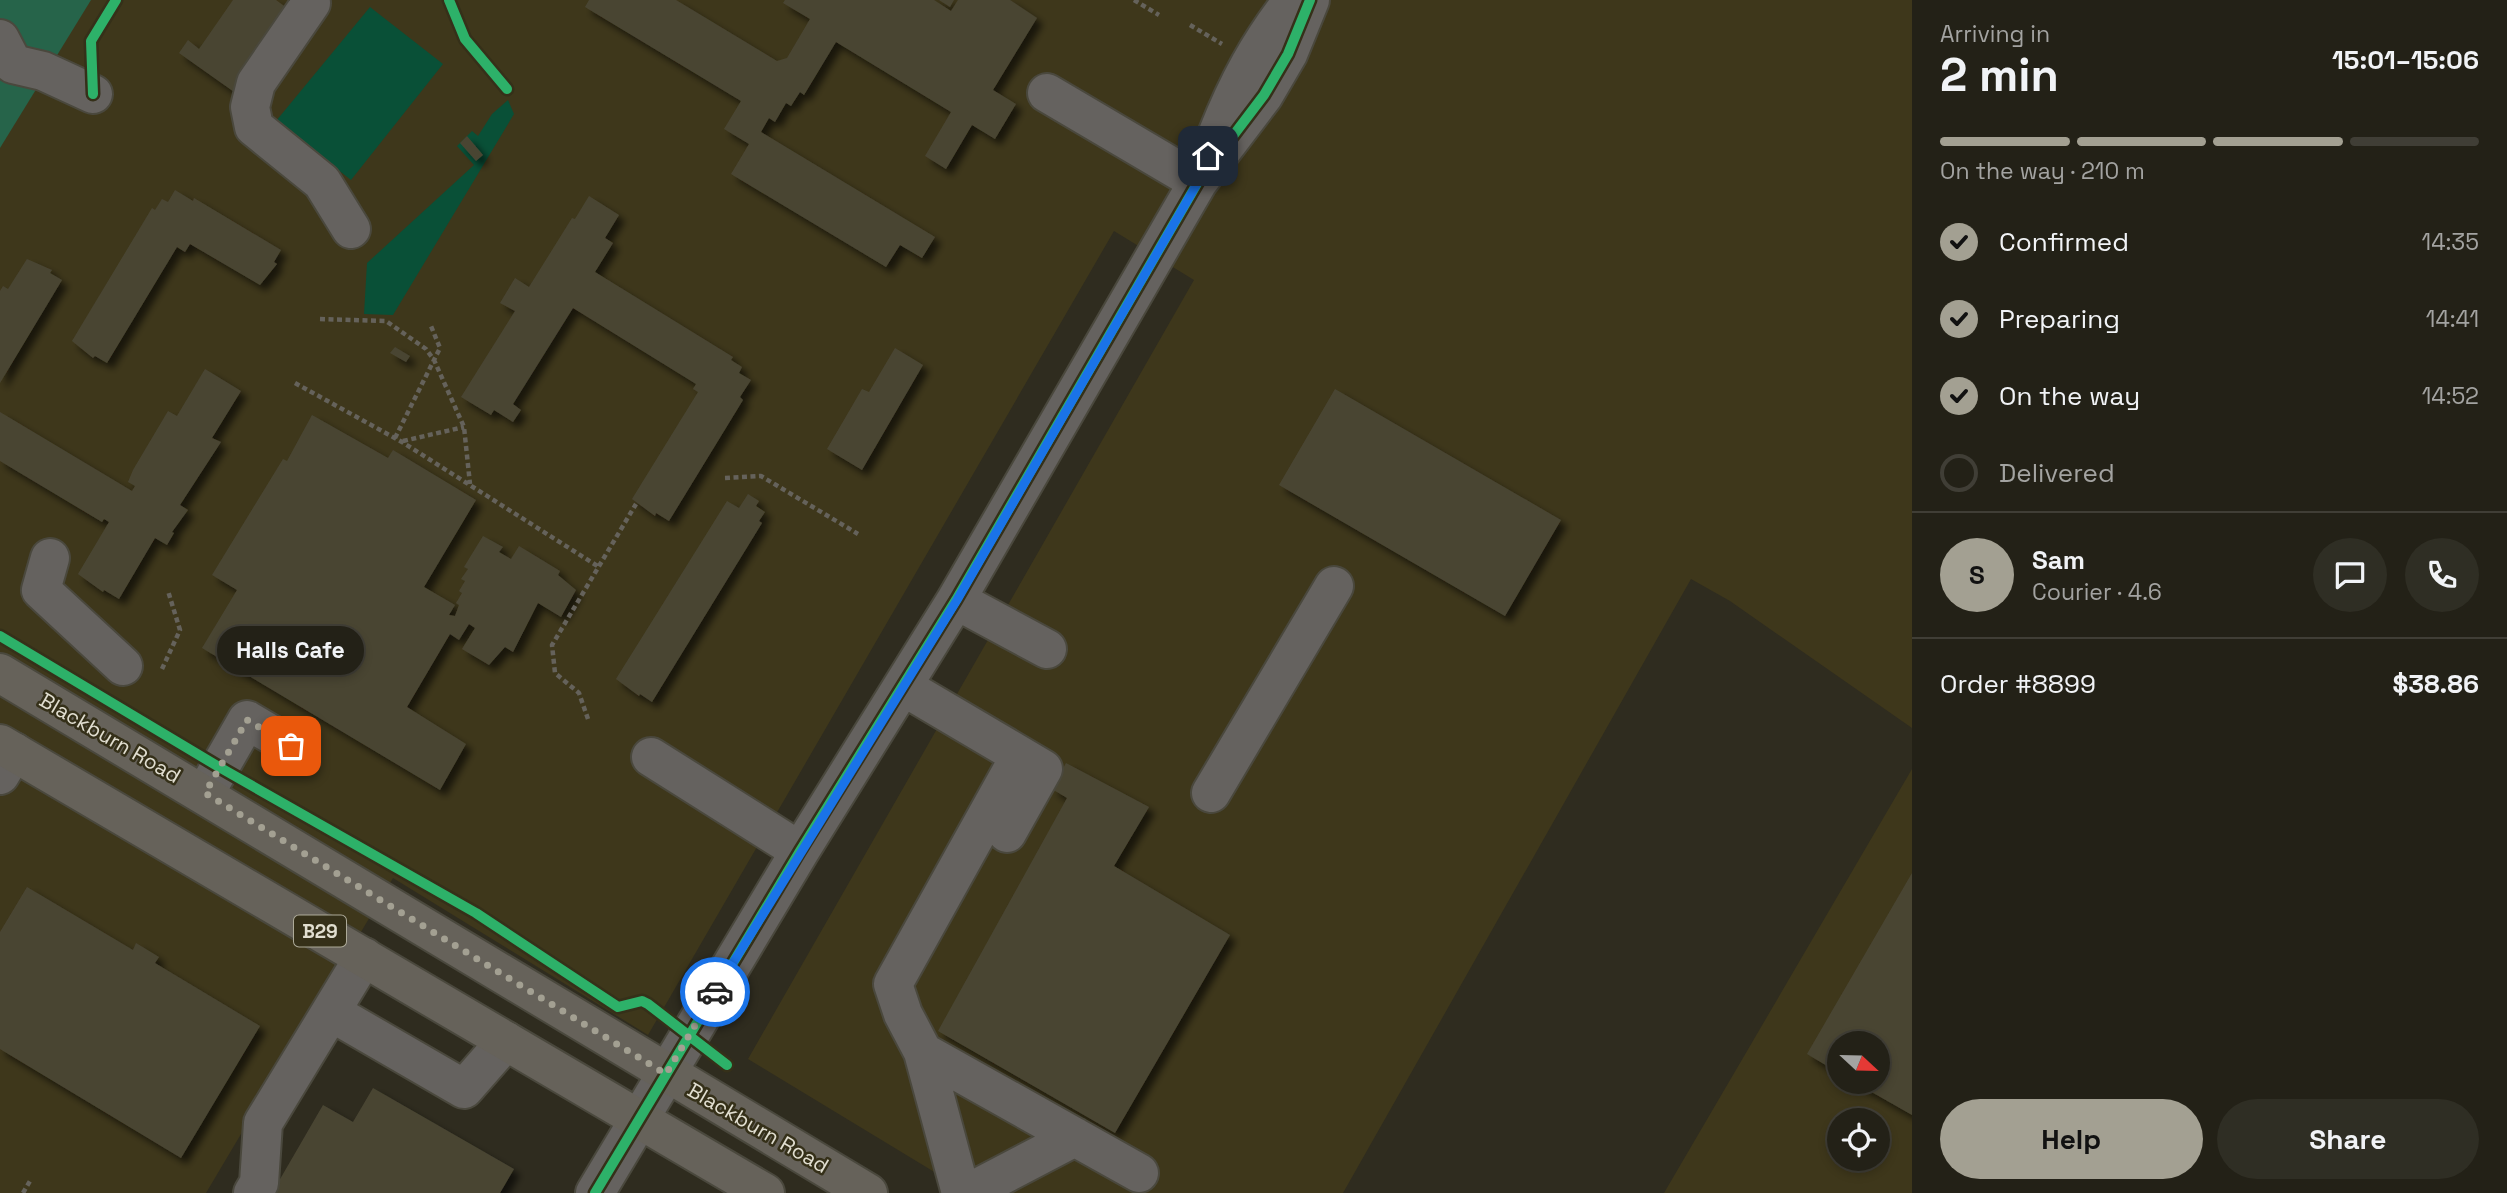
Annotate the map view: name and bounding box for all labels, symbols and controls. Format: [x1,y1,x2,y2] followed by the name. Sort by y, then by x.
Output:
[1940,19,2050,49] text: Arriving in
[2332,43,2479,77] text: 15:01–15:06
[1940,46,2059,104] text: 2 min
[1178,126,1238,186] pin
[1189,137,1227,175] icon: home
[1940,156,2145,186] text: On the way · 210 m
[1940,223,1978,261] icon: check
[1999,225,2129,259] text: Confirmed
[2422,227,2479,257] text: 14:35
[1940,300,1978,338] icon: check
[1999,302,2120,336] text: Preparing
[2426,304,2479,334] text: 14:41
[1940,377,1978,415] icon: check
[1999,379,2140,413] text: On the way
[2422,381,2479,411] text: 14:52
[1999,456,2115,490] text: Delivered
[2313,538,2387,612] button: chat
[2405,538,2479,612] button: phone
[2032,543,2085,577] text: Sam
[1969,558,1985,592] text: S
[2032,577,2162,607] text: Courier · 4.6
[218,627,364,676] callout: Halls Cafe
[236,635,345,665] text: Halls Cafe
[1940,667,2096,701] text: Order #8899
[2392,667,2479,701] text: $38.86
[35,686,186,789] street label: Blackburn Road
[261,716,321,776] pin
[272,727,310,765] icon: bag
[294,916,346,946] road number: B29
[680,957,750,1027] courier
[696,973,734,1011] icon: car
[1827,1031,1890,1094] north arrow
[1827,1031,1890,1171] map controls
[683,1076,834,1179] street label: Blackburn Road
[1940,1099,2203,1179] button: Help
[2217,1099,2479,1179] button: Share
[1827,1108,1890,1171] button: locate

